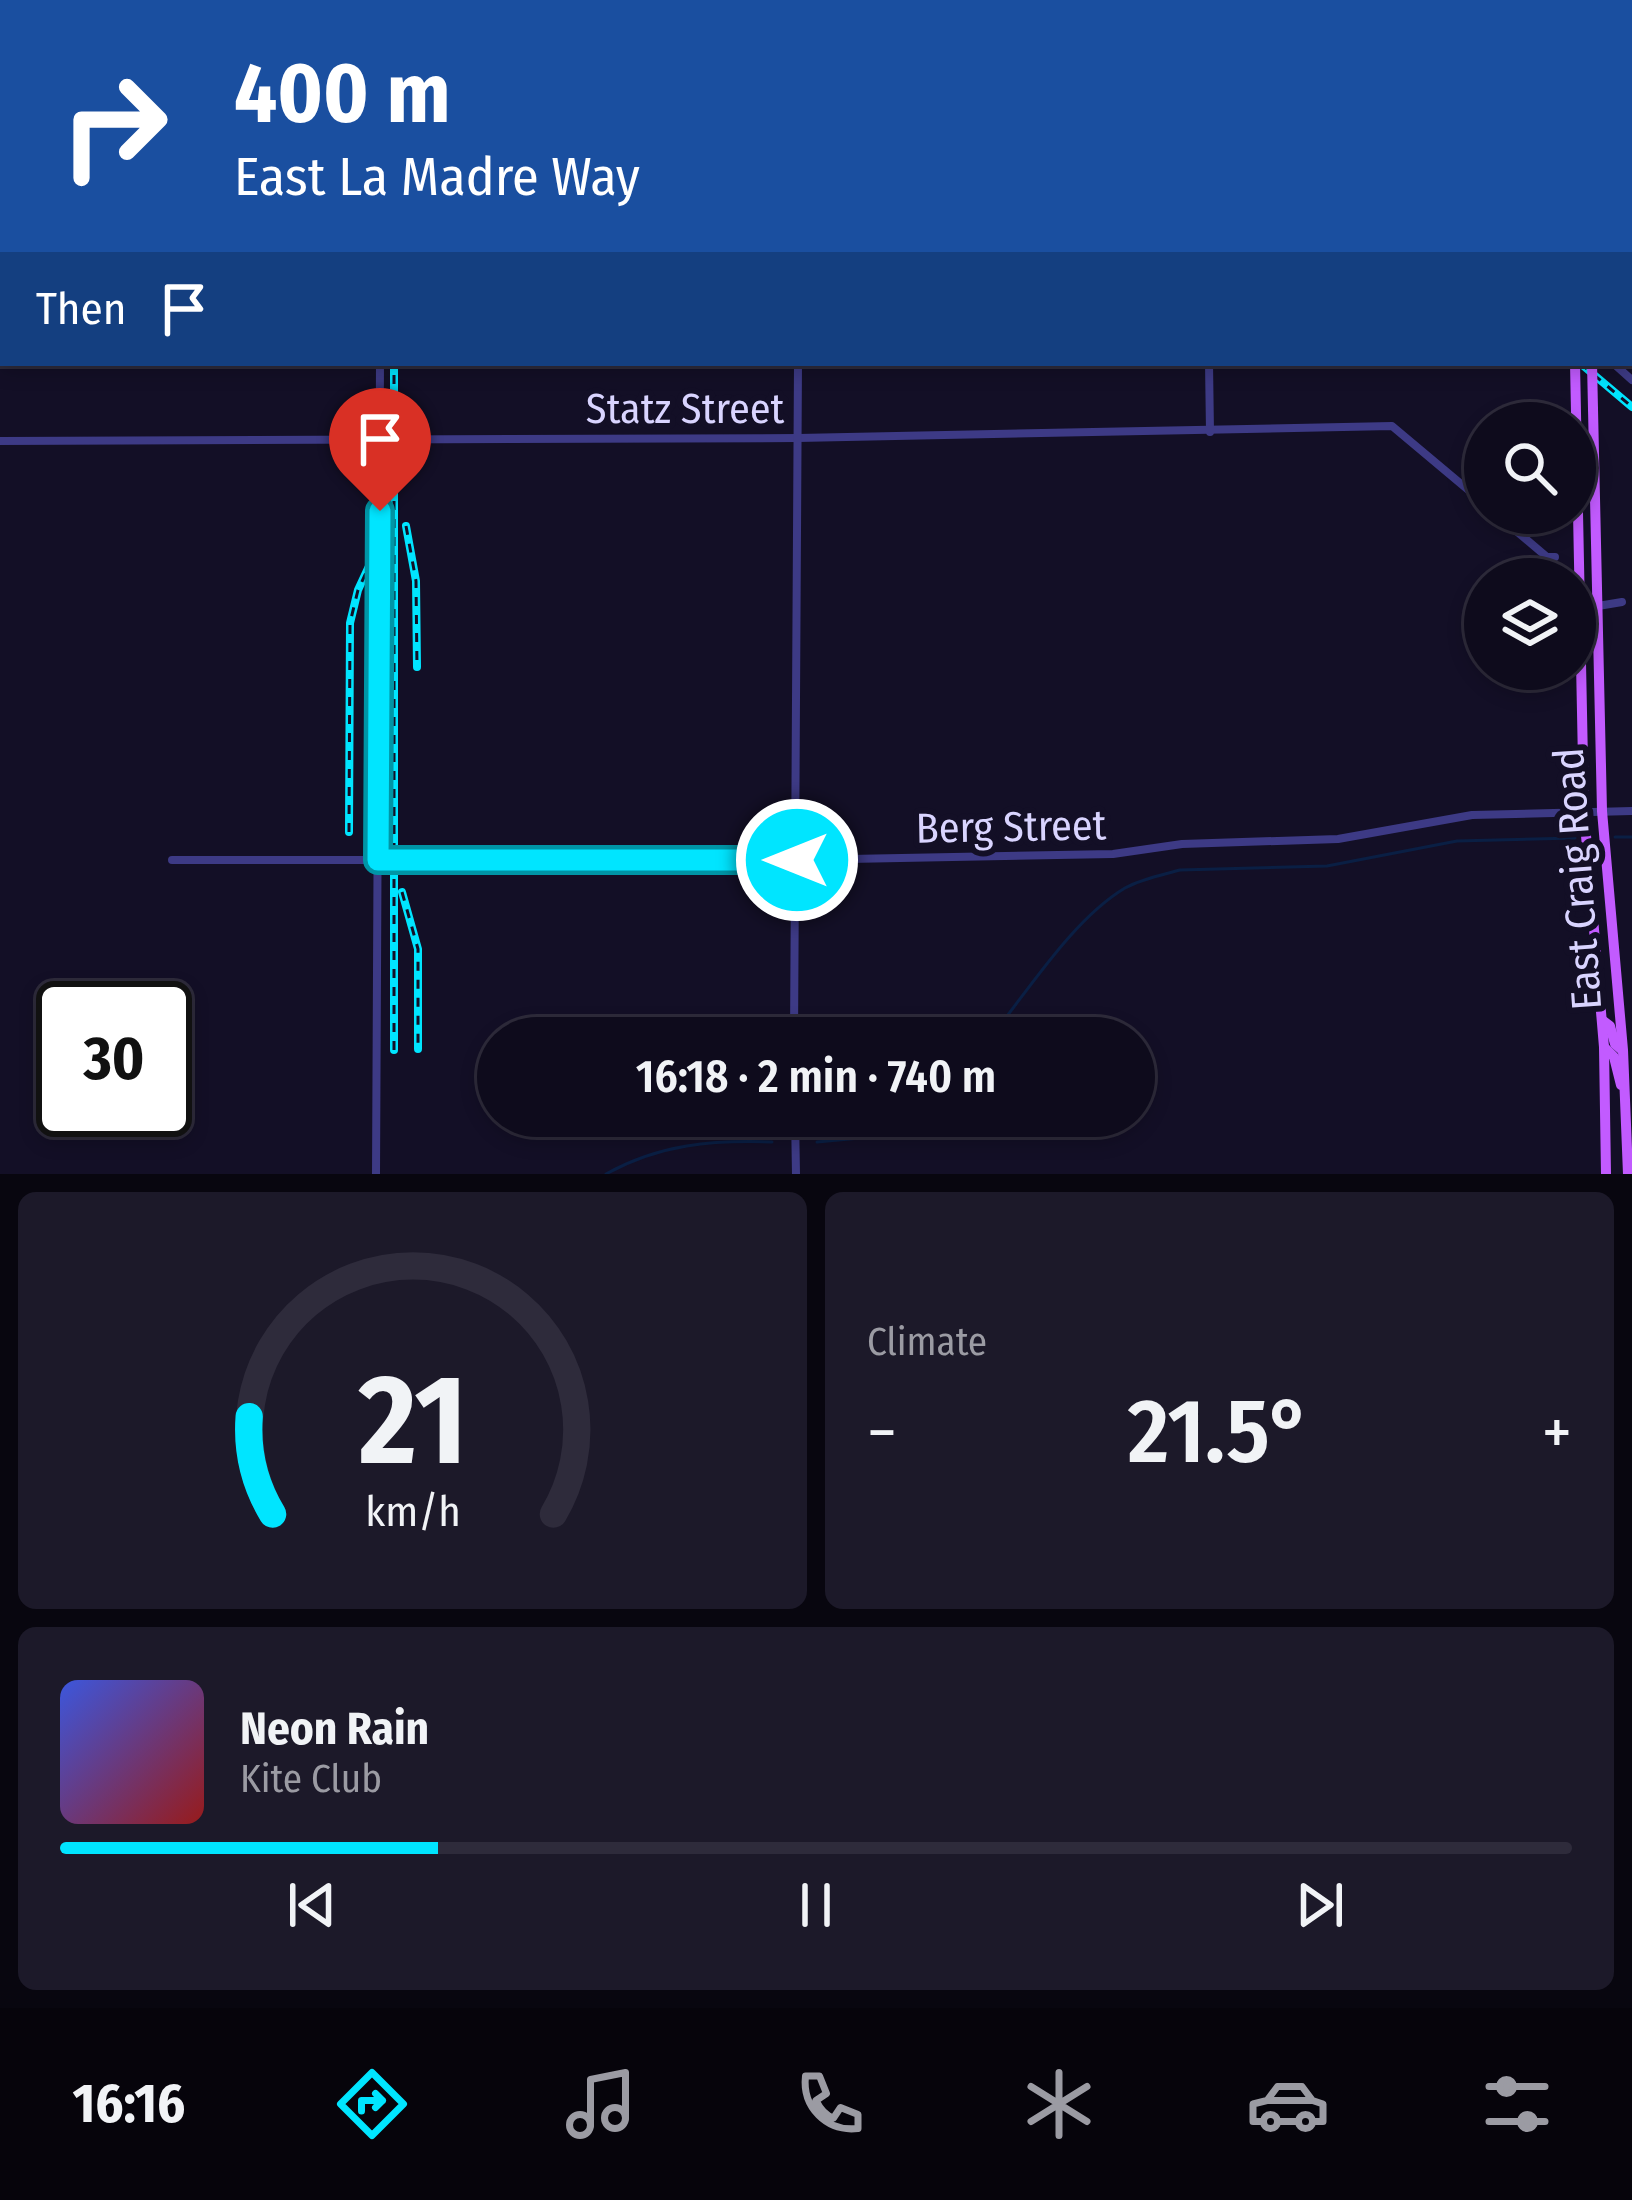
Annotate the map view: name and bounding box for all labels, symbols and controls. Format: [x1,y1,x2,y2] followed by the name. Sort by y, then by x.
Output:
[234,43,450,144] text: 400 m
[36,48,192,204] icon: right
[234,145,640,209] text: East La Madre Way
[151,276,217,342] icon: arrive
[36,282,127,336] text: Then
[586,384,784,434] street label: Statz Street
[329,388,431,511] pin
[1464,402,1596,690] map controls
[1464,402,1596,534] button: search
[347,406,413,472] icon: arrive
[1464,558,1596,690] button: layers
[1544,746,1612,1012] street label: East Craig Road
[734,797,860,923] position arrow
[915,800,1107,854] street label: Berg Street
[36,981,192,1137] speed limit sign: 30
[636,1050,996,1104] text: 16:18 · 2 min · 740 m
[867,1319,987,1365] text: Climate
[357,1346,467,1496] text: 21
[1128,1378,1311,1486] text: 21.5°
[867,1393,897,1472] text: −
[1542,1393,1572,1472] text: +
[365,1485,460,1536] text: km/h
[240,1702,429,1756] text: Neon Rain
[240,1756,382,1802] text: Kite Club
[279,1872,345,1938] icon: previous
[783,1872,849,1938] icon: pause
[1287,1872,1353,1938] icon: next
[330,2062,414,2146] icon: directions
[559,2062,643,2146] icon: music
[788,2062,872,2146] icon: phone
[1017,2062,1101,2146] icon: climate
[1246,2062,1330,2146] icon: car
[1475,2062,1559,2146] icon: filters
[73,2072,185,2136] text: 16:16

